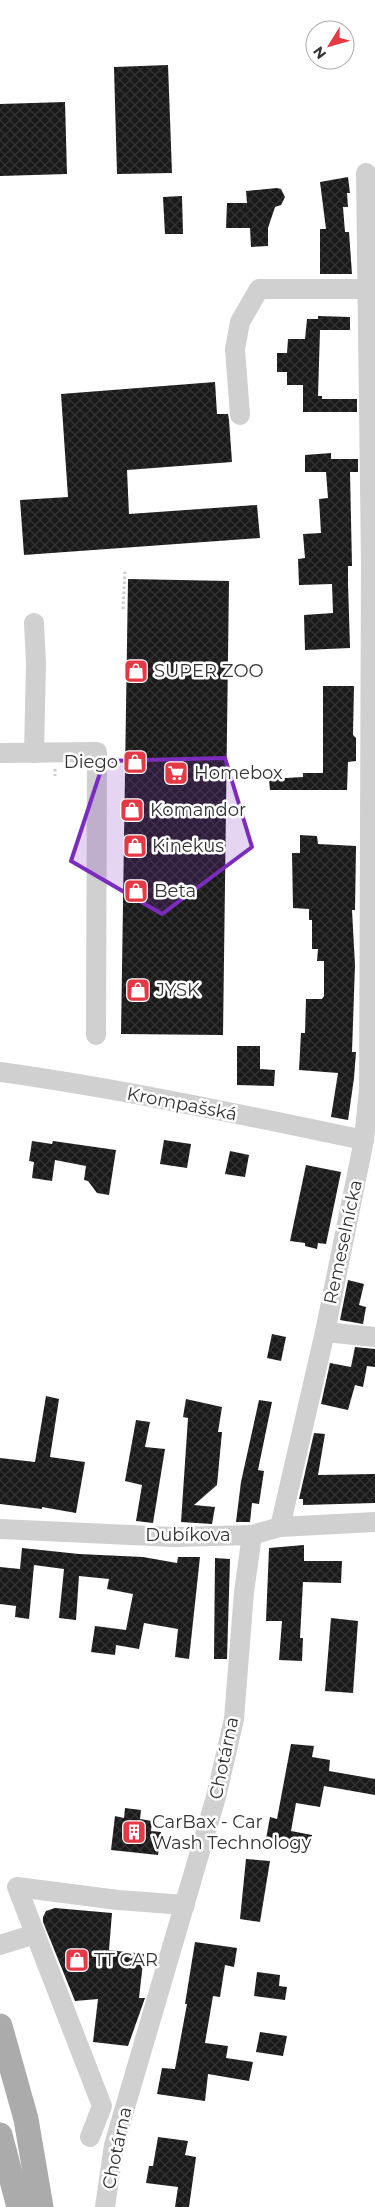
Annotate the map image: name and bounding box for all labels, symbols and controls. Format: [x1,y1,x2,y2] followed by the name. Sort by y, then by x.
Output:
[305,20,355,70] north arrow
[309,43,330,63] text: N
[123,658,149,684] shop icon: SUPER ZOO
[154,660,264,682] place label: SUPER ZOO
[122,749,148,775] shop icon: Diego
[64,751,118,773] place label: Diego
[163,760,189,786] supermarket icon: Homebox
[194,762,283,784] place label: Homebox
[119,797,145,823] shop icon: Komandor
[150,799,246,821] place label: Komandor
[122,833,148,859] shop icon: Kinekus
[152,835,224,857] place label: Kinekus
[123,878,149,904] shop icon: Beta
[154,880,196,902] place label: Beta
[125,977,151,1003] shop icon: JYSK
[155,979,200,1001] place label: JYSK
[125,1083,239,1125] street label: Krompašská
[319,1178,367,1306] street label: Remeselnícka
[145,1524,231,1546] street label: Dubíkova
[205,1715,243,1801] street label: Chotárna
[152,1811,312,1854] place label: CarBax - Car Wash Technology
[121,1819,147,1845] building icon: CarBax - Car Wash Technology
[64,1947,90,1973] shop icon: TT CAR
[94,1949,158,1971] place label: TT CAR
[98,2105,136,2191] street label: Chotárna

